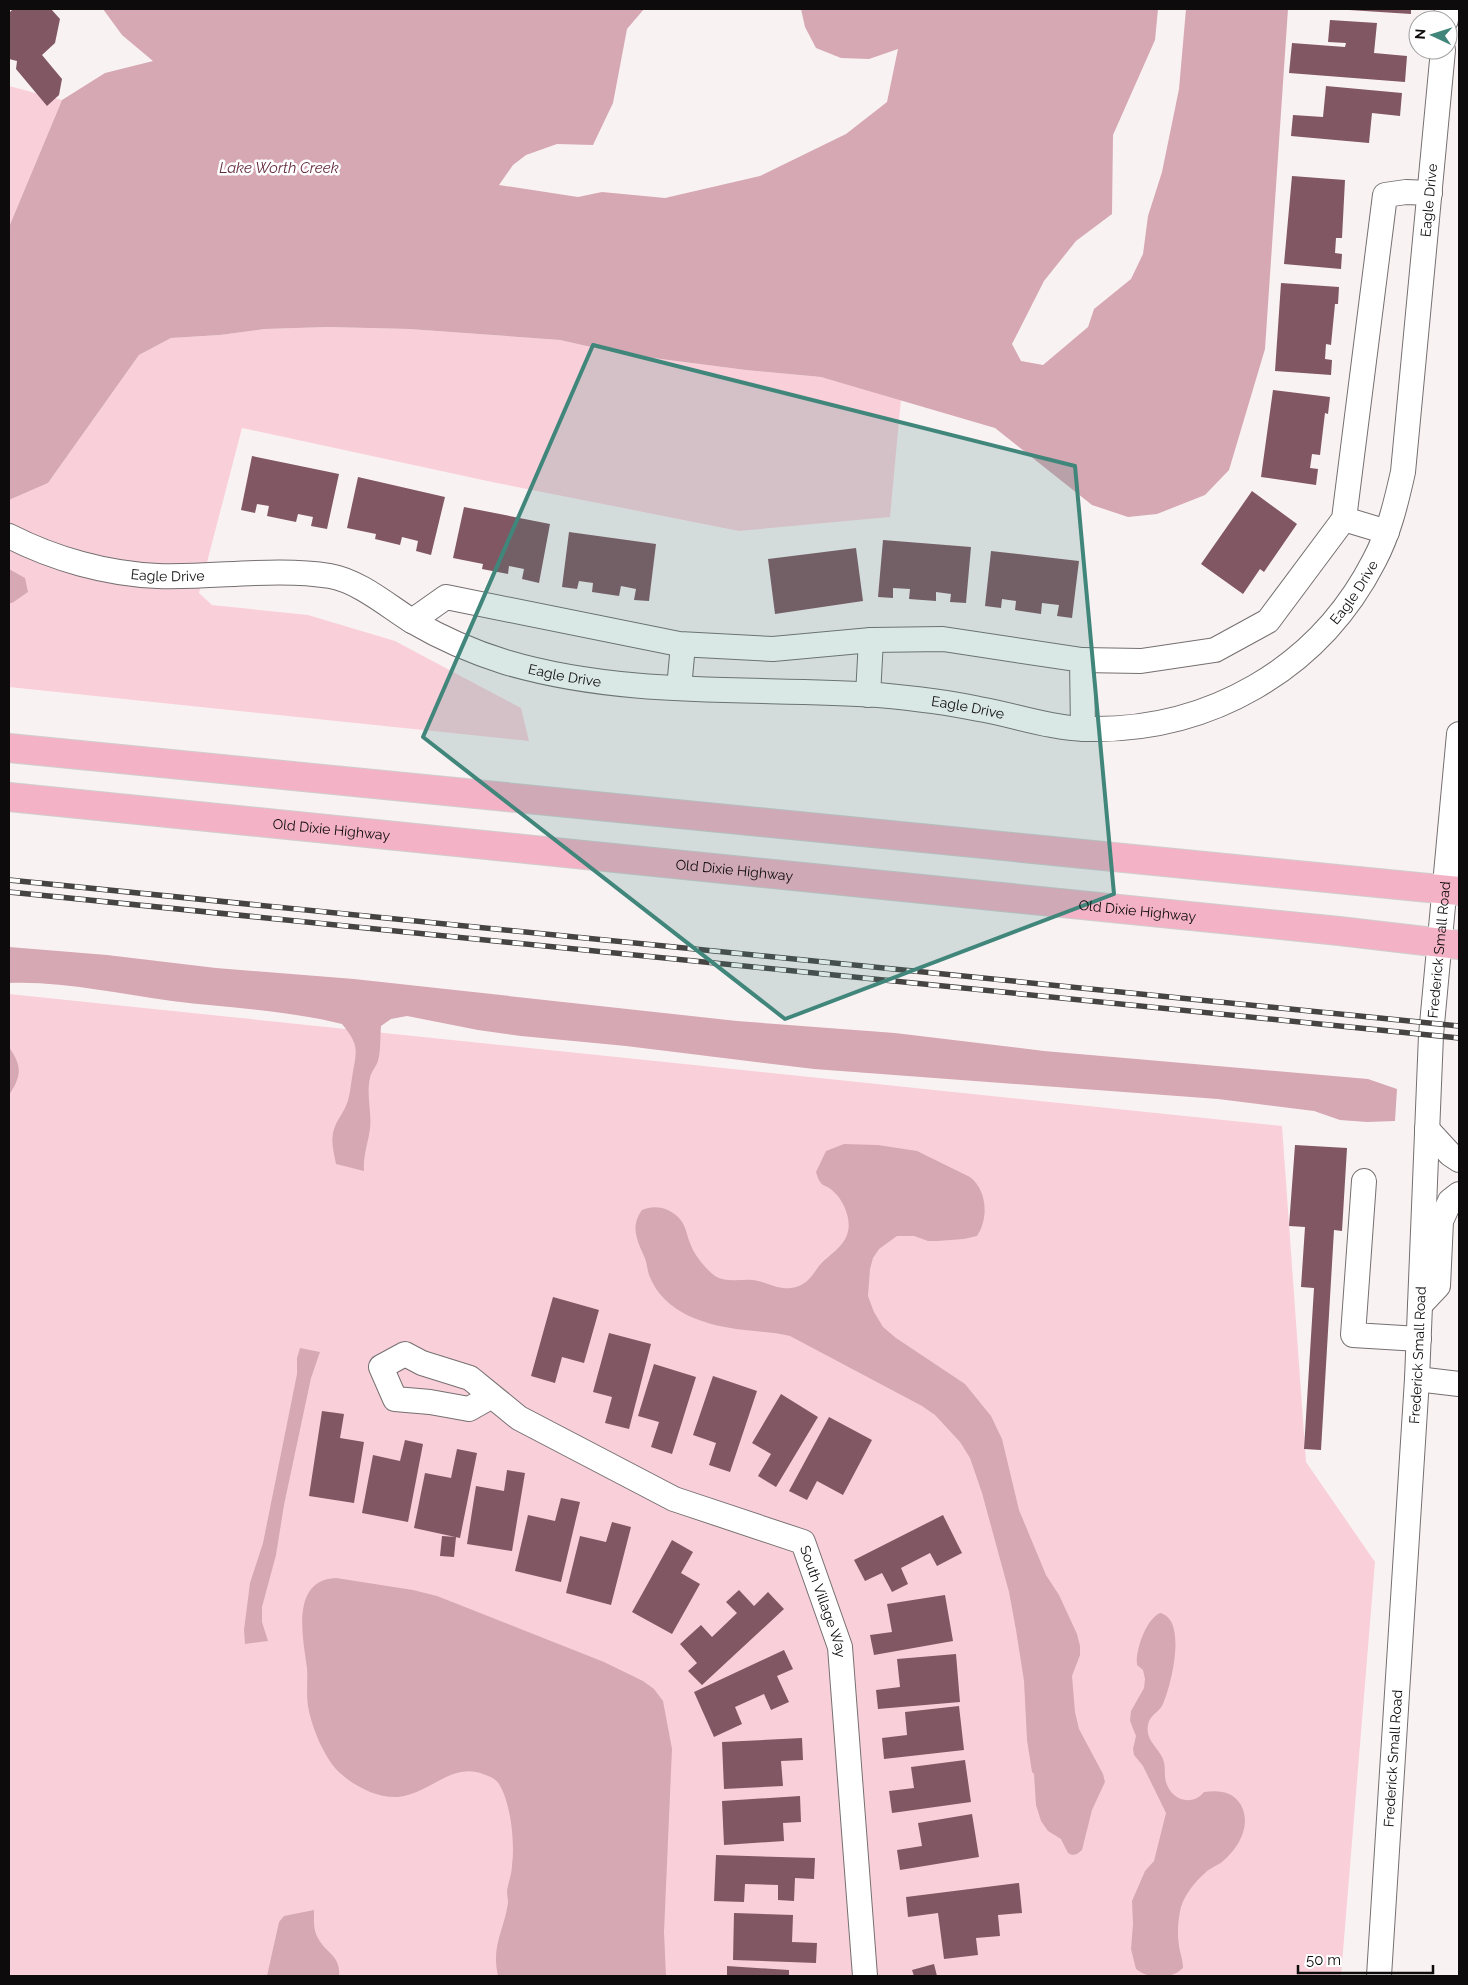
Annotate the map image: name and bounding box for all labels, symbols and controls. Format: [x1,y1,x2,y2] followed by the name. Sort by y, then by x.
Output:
[1408,10,1458,60] north arrow
[1412,28,1428,40] text: N
[219,159,339,177] water label: Lake Worth Creek
[1417,163,1440,238] street label: Eagle Drive
[1327,558,1381,628] street label: Eagle Drive
[130,566,205,584] street label: Eagle Drive
[527,661,602,690] street label: Eagle Drive
[930,693,1006,722] street label: Eagle Drive
[272,816,391,843] street label: Old Dixie Highway
[675,856,794,884] street label: Old Dixie Highway
[1425,881,1453,1019] street label: Frederick Small Road
[1078,897,1197,925] street label: Old Dixie Highway
[1406,1286,1429,1424] street label: Frederick Small Road
[797,1543,849,1659] street label: South Village Way
[1380,1689,1405,1828] street label: Frederick Small Road
[1298,1942,1433,1974] scale bar
[1306,1951,1341,1969] text: 50 m

